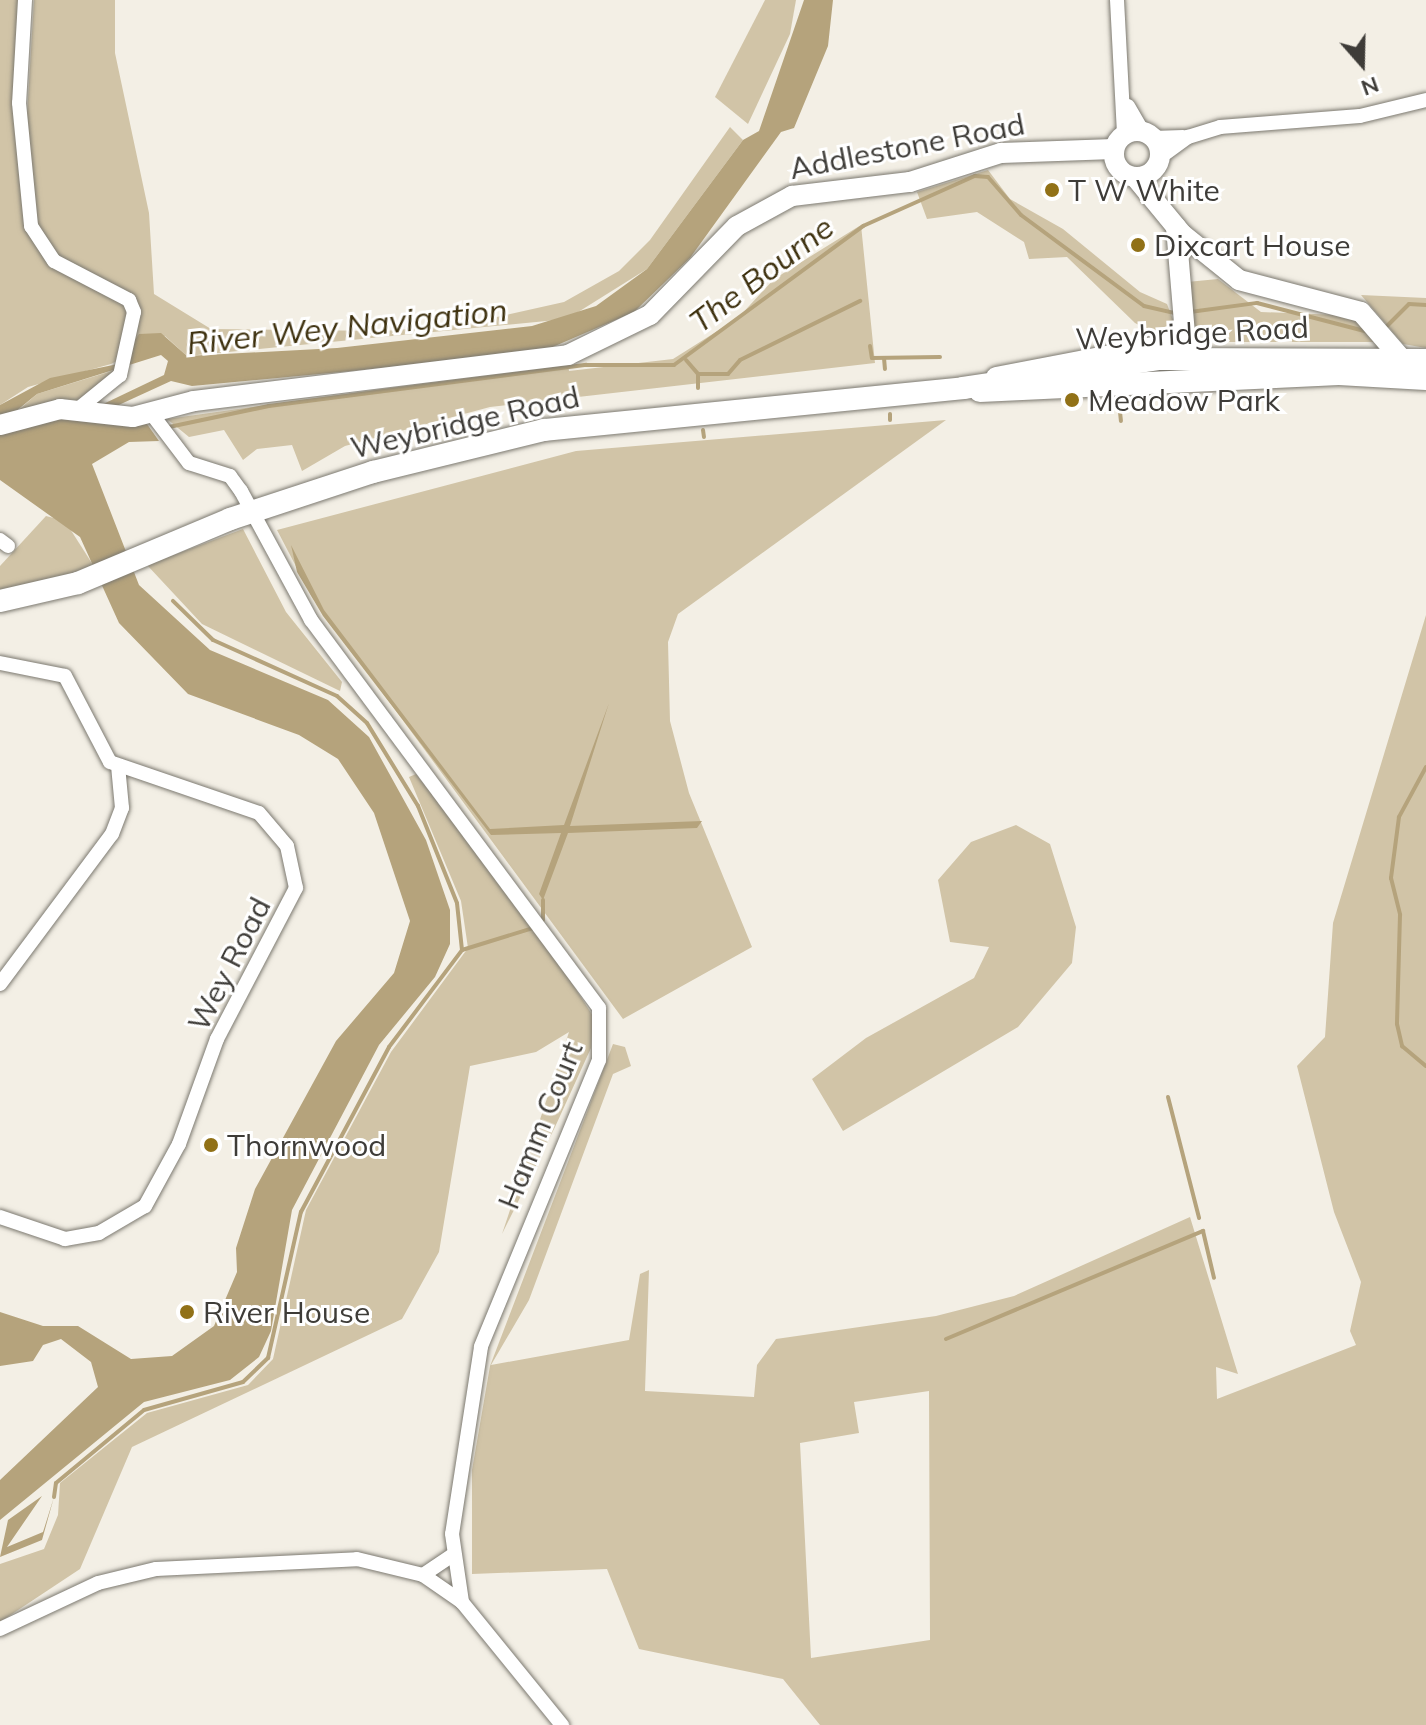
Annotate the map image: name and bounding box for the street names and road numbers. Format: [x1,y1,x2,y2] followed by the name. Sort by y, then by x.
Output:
[786,106,1028,186] street label: Addlestone Road
[1074,309,1310,357] street label: Weybridge Road
[347,378,583,466] street label: Weybridge Road
[180,891,278,1037] street label: Wey Road
[490,1036,590,1214] street label: Hamm Court

